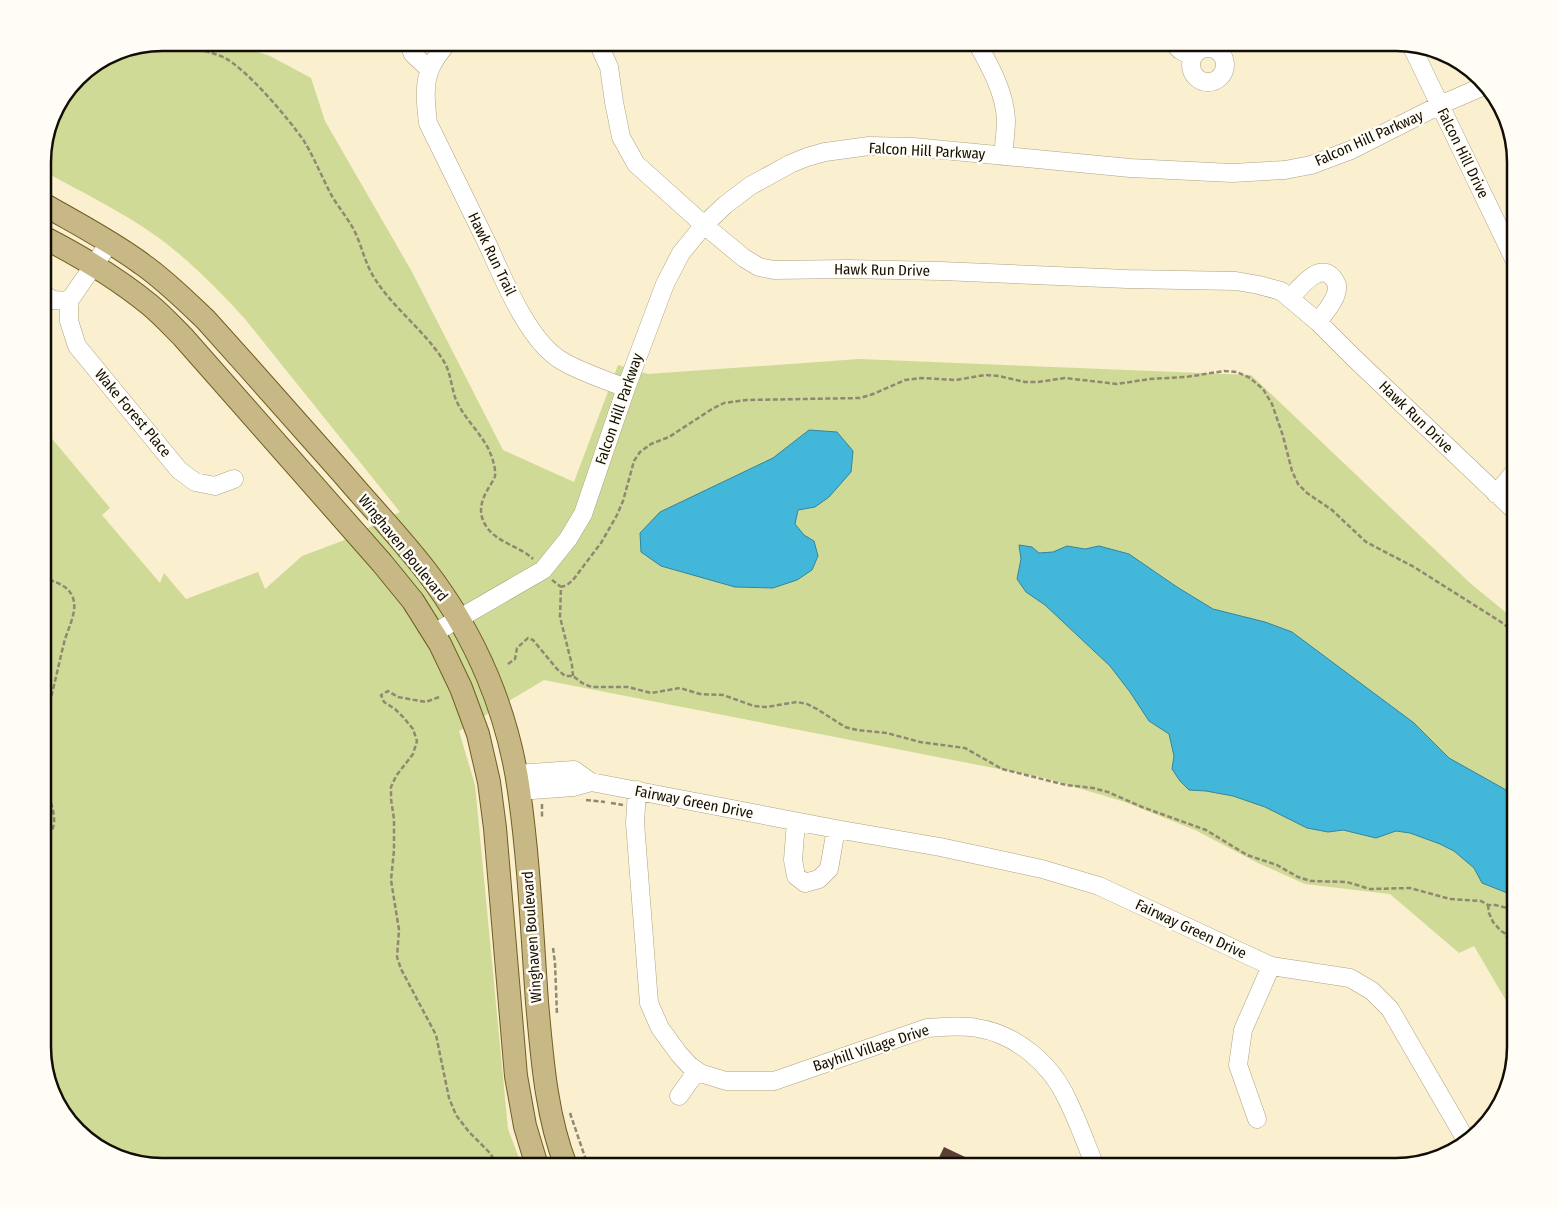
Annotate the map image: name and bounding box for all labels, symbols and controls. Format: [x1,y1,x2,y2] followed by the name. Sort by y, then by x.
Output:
[1433,105,1493,201] street label: Falcon Hill Drive
[1312,106,1426,170] street label: Falcon Hill Parkway
[868,139,986,163] street label: Falcon Hill Parkway
[464,209,520,299] street label: Hawk Run Trail
[834,260,930,280] street label: Hawk Run Drive
[592,351,647,467] street label: Falcon Hill Parkway
[91,365,175,461] street label: Wake Forest Place
[1375,377,1457,457] street label: Hawk Run Drive
[354,491,452,605] street label: Winghaven Boulevard
[633,782,755,822] street label: Fairway Green Drive
[518,870,546,1004] street label: Winghaven Boulevard
[1133,895,1249,963] street label: Fairway Green Drive
[811,1021,931,1075] street label: Bayhill Village Drive

